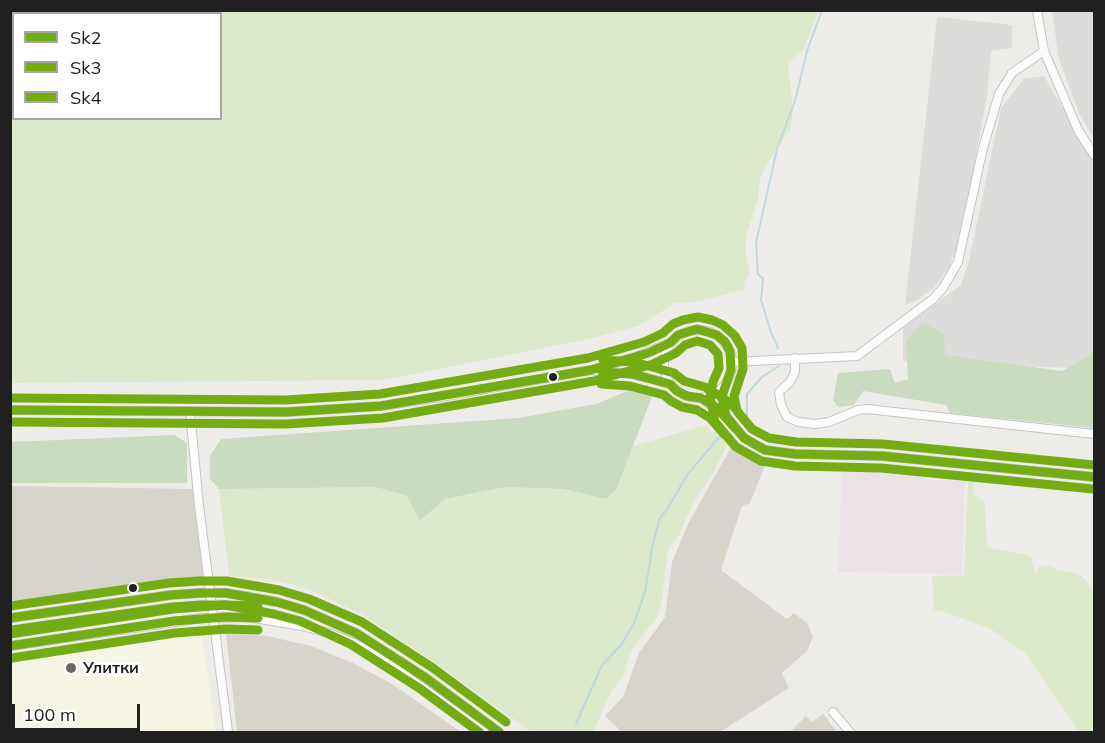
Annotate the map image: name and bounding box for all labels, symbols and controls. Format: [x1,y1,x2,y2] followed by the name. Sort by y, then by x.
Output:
[12,12,222,120] legend
[70,26,101,49] text: Sk2
[70,56,101,79] text: Sk3
[70,86,101,109] text: Sk4
[547,371,559,383] unlabelled marker
[127,582,139,594] unlabelled marker
[83,658,139,678] place label: Улитки
[64,661,78,675] marker: Улитки
[15,692,142,730] scale bar
[23,703,76,726] text: 100 m

